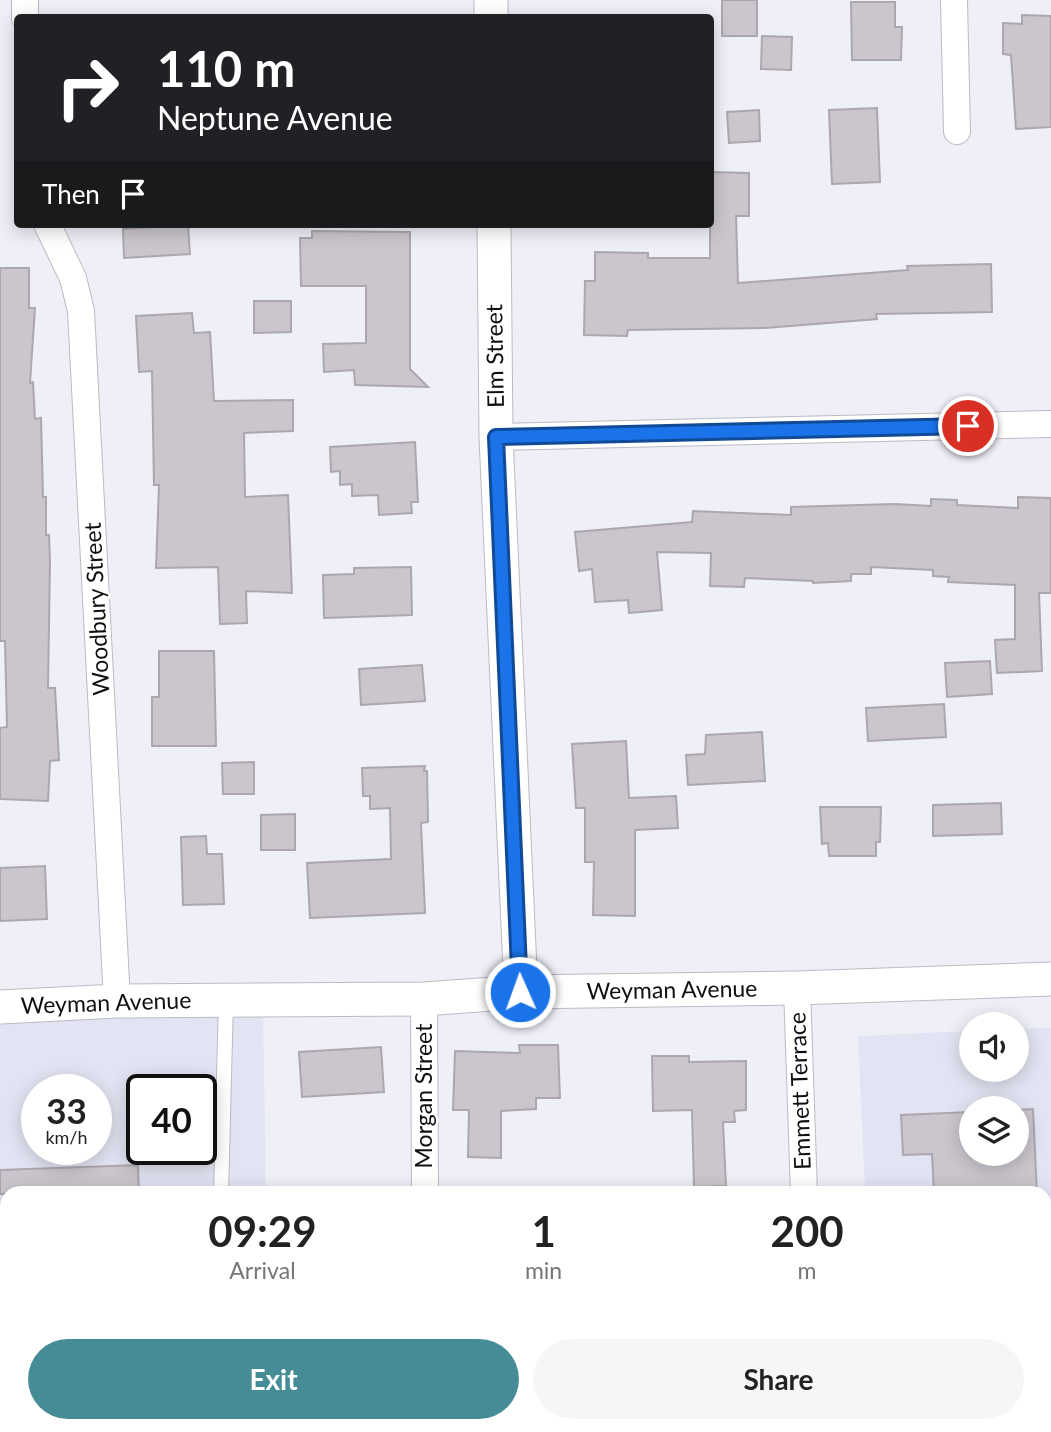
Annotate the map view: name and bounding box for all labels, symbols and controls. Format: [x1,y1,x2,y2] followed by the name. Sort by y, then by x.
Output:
[157,39,295,97] text: 110 m
[42,42,133,133] icon: right
[157,98,393,137] text: Neptune Avenue
[114,175,152,213] icon: arrive
[42,178,100,210] text: Then
[479,303,509,408] street label: Elm Street
[938,396,998,456] pin
[949,407,987,445] icon: arrive
[77,521,115,696] street label: Woodbury Street
[483,955,557,1029] position arrow
[586,974,758,1004] street label: Weyman Avenue
[20,985,192,1019] street label: Weyman Avenue
[782,1012,816,1170] street label: Emmett Terrace
[959,1012,1029,1166] map controls
[959,1012,1029,1082] button: sound
[409,1023,437,1168] street label: Morgan Street
[126,1074,217,1165] speed limit sign: 40
[46,1089,87,1131] text: 33
[959,1096,1029,1166] button: layers
[45,1126,88,1148] text: km/h
[208,1206,317,1256] text: 09:29
[531,1206,556,1256] text: 1
[771,1206,844,1256] text: 200
[229,1256,296,1284] text: Arrival
[525,1256,562,1284] text: min
[798,1256,817,1284] text: m
[28,1339,519,1419] button: Exit
[533,1339,1024,1419] button: Share

